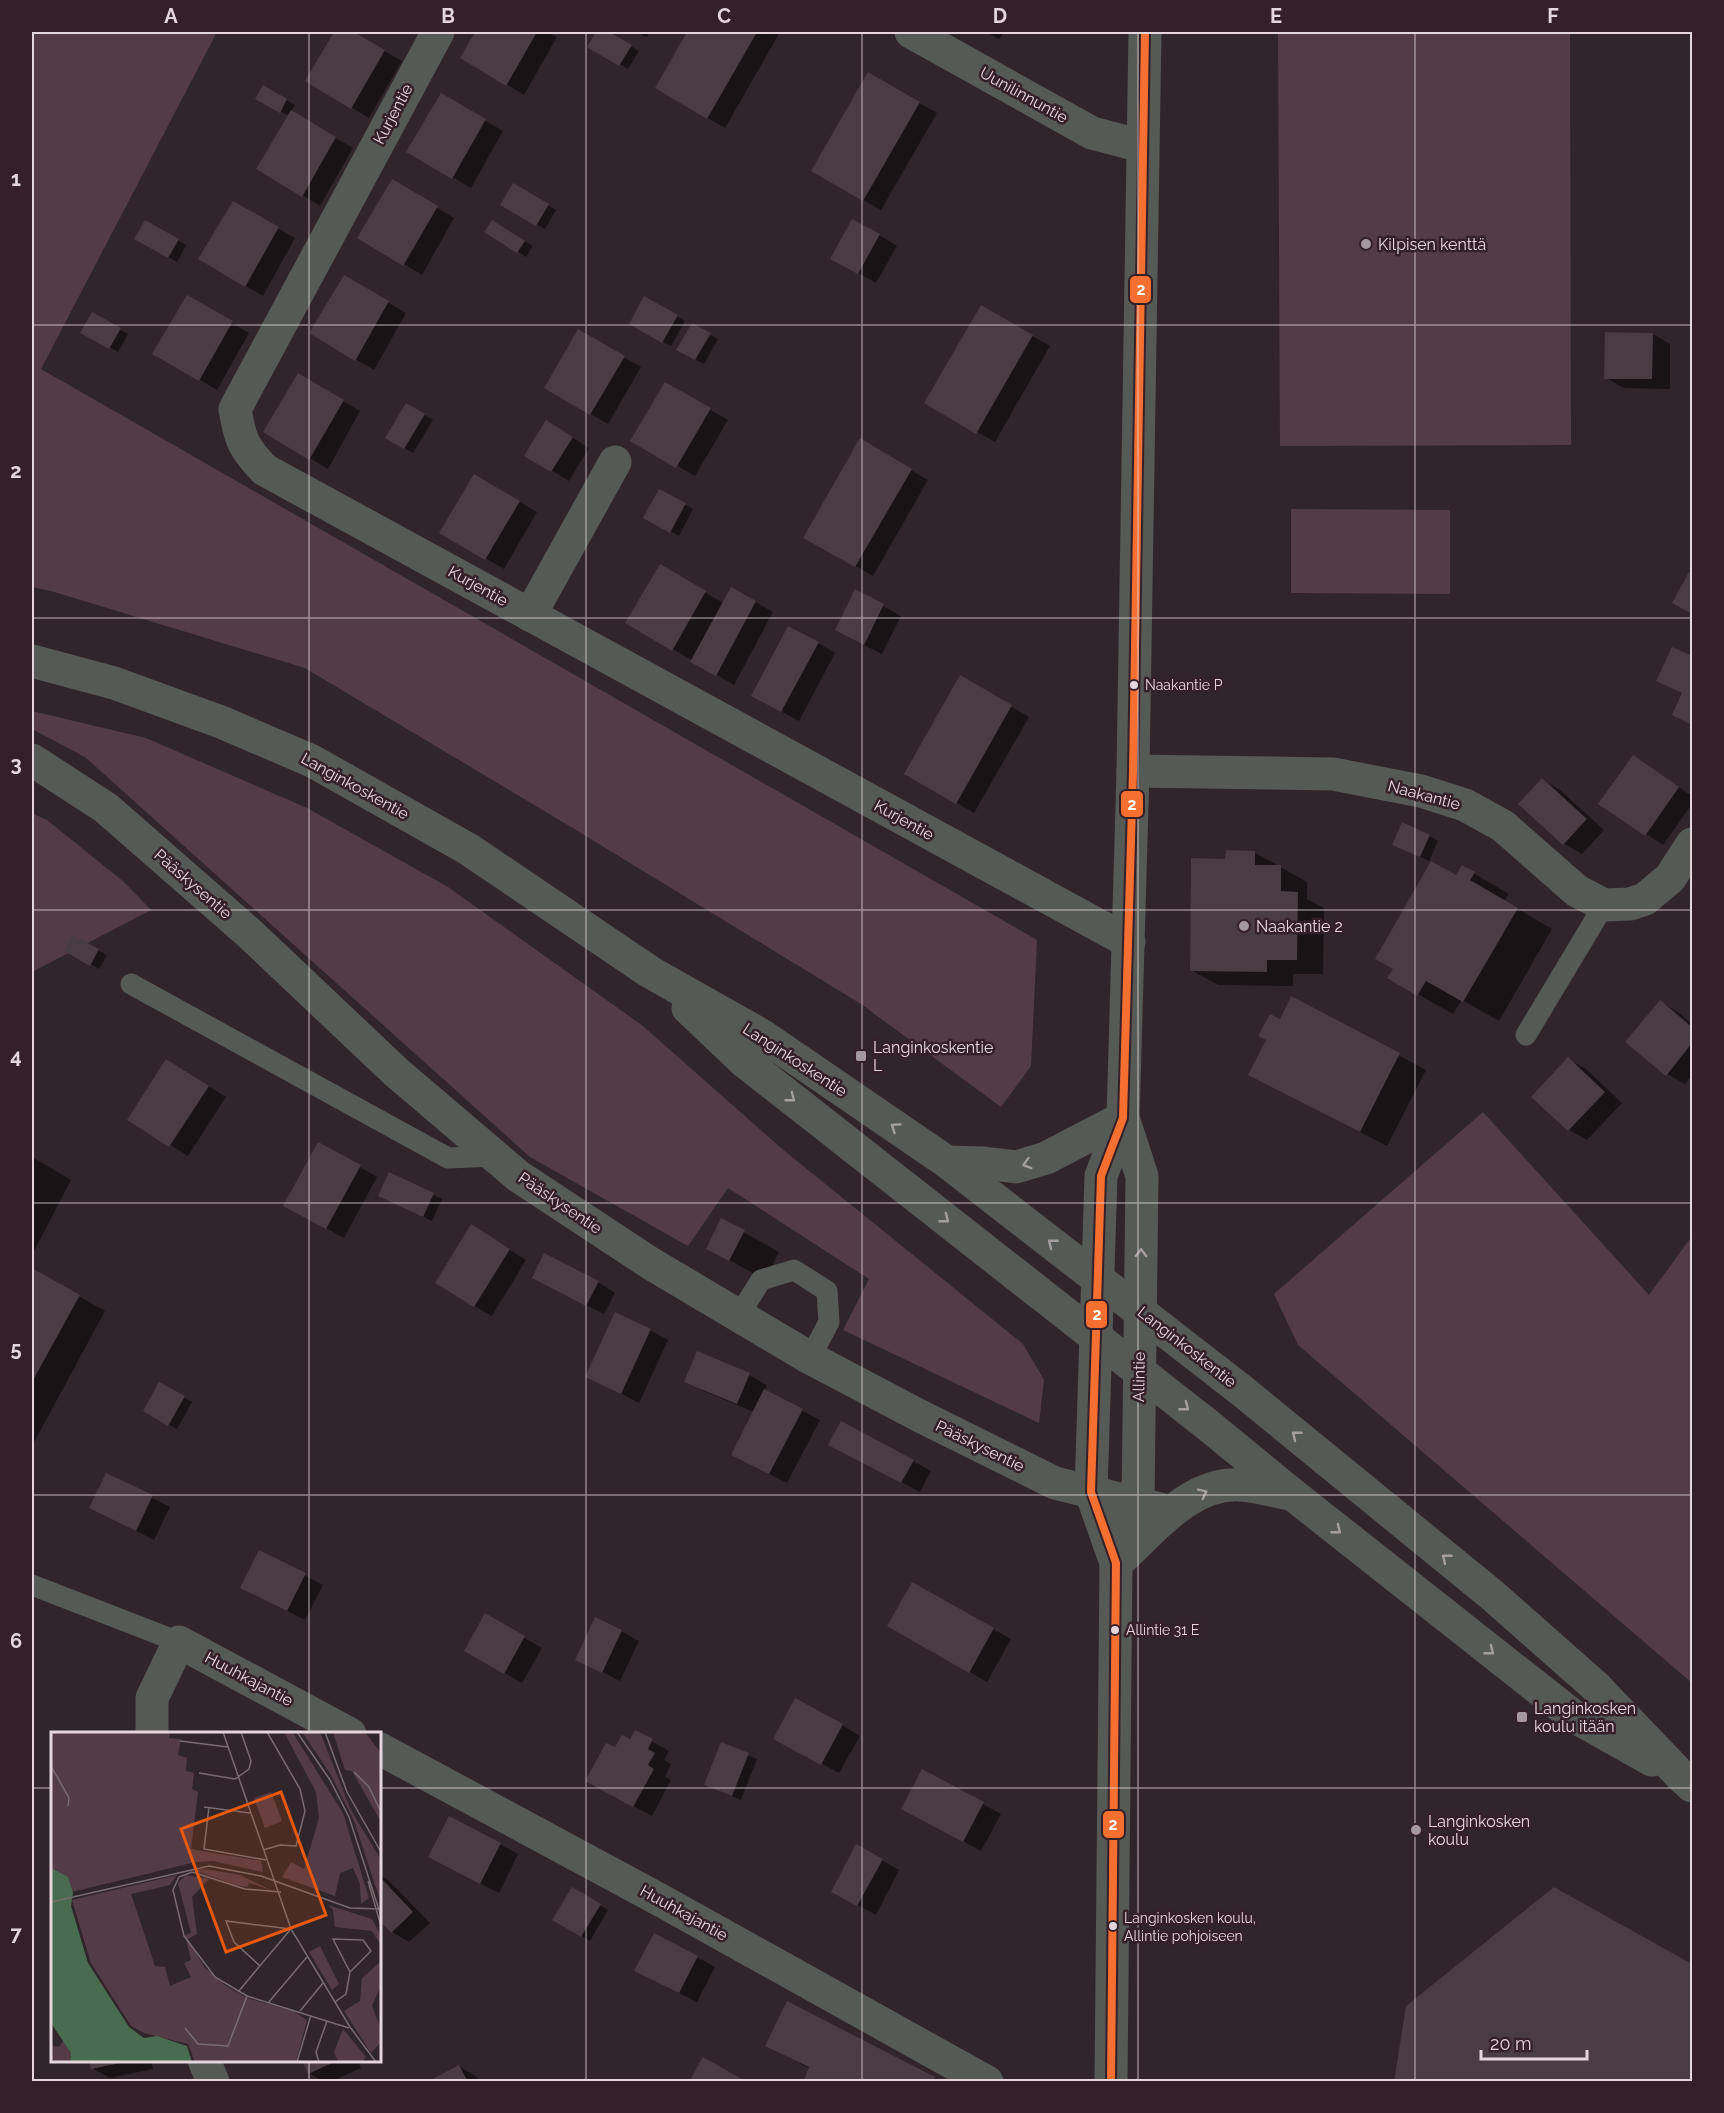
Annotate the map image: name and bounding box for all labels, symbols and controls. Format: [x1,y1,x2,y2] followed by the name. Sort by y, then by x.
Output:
[164,4,178,28] text: A
[441,4,455,28] text: B
[717,4,731,28] text: C
[993,4,1007,28] text: D
[1270,4,1282,28] text: E
[1547,4,1559,28] text: F
[977,63,1071,127] street label: Uunilinnuntie
[369,81,417,147] street label: Kurjentie
[11,167,21,191] text: 1
[1378,235,1486,254] place label: Kilpisen kenttä
[1359,237,1373,251] marker: Kilpisen kenttä
[1129,275,1152,304] line badge: 2
[1136,280,1146,299] text: 2
[10,459,22,483] text: 2
[445,562,511,610] street label: Kurjentie
[1145,677,1223,693] place label: Naakantie P
[1128,679,1140,691] marker: Naakantie P
[298,749,412,823] street label: Langinkoskentie
[10,752,22,776] text: 3
[1386,776,1462,814] street label: Naakantie
[1120,790,1144,818] line badge: 2
[1127,795,1137,814] text: 2
[871,796,937,844] street label: Kurjentie
[150,845,236,923] street label: Pääskysentie
[1256,917,1343,936] place label: Naakantie 2
[1237,919,1251,933] marker: Naakantie 2
[739,1019,851,1101] street label: Langinkoskentie
[873,1038,993,1075] place label: Langinkoskentie L
[10,1044,22,1068] text: 4
[854,1049,868,1063] marker: Langinkoskentie L
[785,1091,796,1102] one-way arrow
[891,1123,902,1134] one-way arrow
[1022,1157,1033,1169] one-way arrow
[515,1168,605,1238] street label: Pääskysentie
[938,1211,949,1222] one-way arrow
[1047,1240,1058,1251] one-way arrow
[1135,1248,1147,1257] one-way arrow
[1085,1300,1108,1329] line badge: 2
[1134,1302,1240,1392] street label: Langinkoskentie
[1092,1305,1102,1324] text: 2
[10,1337,22,1361] text: 5
[1129,1352,1149,1402] street label: Allintie
[1179,1400,1190,1411] one-way arrow
[932,1416,1028,1476] street label: Pääskysentie
[1291,1431,1302,1442] one-way arrow
[1197,1489,1208,1500] one-way arrow
[1331,1522,1342,1533] one-way arrow
[1442,1555,1453,1566] one-way arrow
[1126,1622,1199,1638] place label: Allintie 31 E
[1109,1624,1121,1636] marker: Allintie 31 E
[10,1629,22,1653] text: 6
[1484,1643,1495,1654] one-way arrow
[202,1648,296,1710] street label: Huuhkajantie
[1534,1699,1636,1736] place label: Langinkosken koulu itään
[1515,1710,1529,1724] marker: Langinkosken koulu itään
[51,1732,381,2062] inset map
[1102,1810,1125,1839] line badge: 2
[1428,1812,1530,1849] place label: Langinkosken koulu
[1108,1815,1118,1834] text: 2
[1409,1823,1423,1837] marker: Langinkosken koulu
[637,1881,731,1945] street label: Huuhkajantie
[1124,1910,1256,1944] place label: Langinkosken koulu, Allintie pohjoiseen
[1107,1920,1119,1932] marker: Langinkosken koulu, Allintie pohjoiseen
[10,1922,22,1946] text: 7
[1481,2023,1588,2061] scale bar
[1490,2033,1532,2054] text: 20 m

